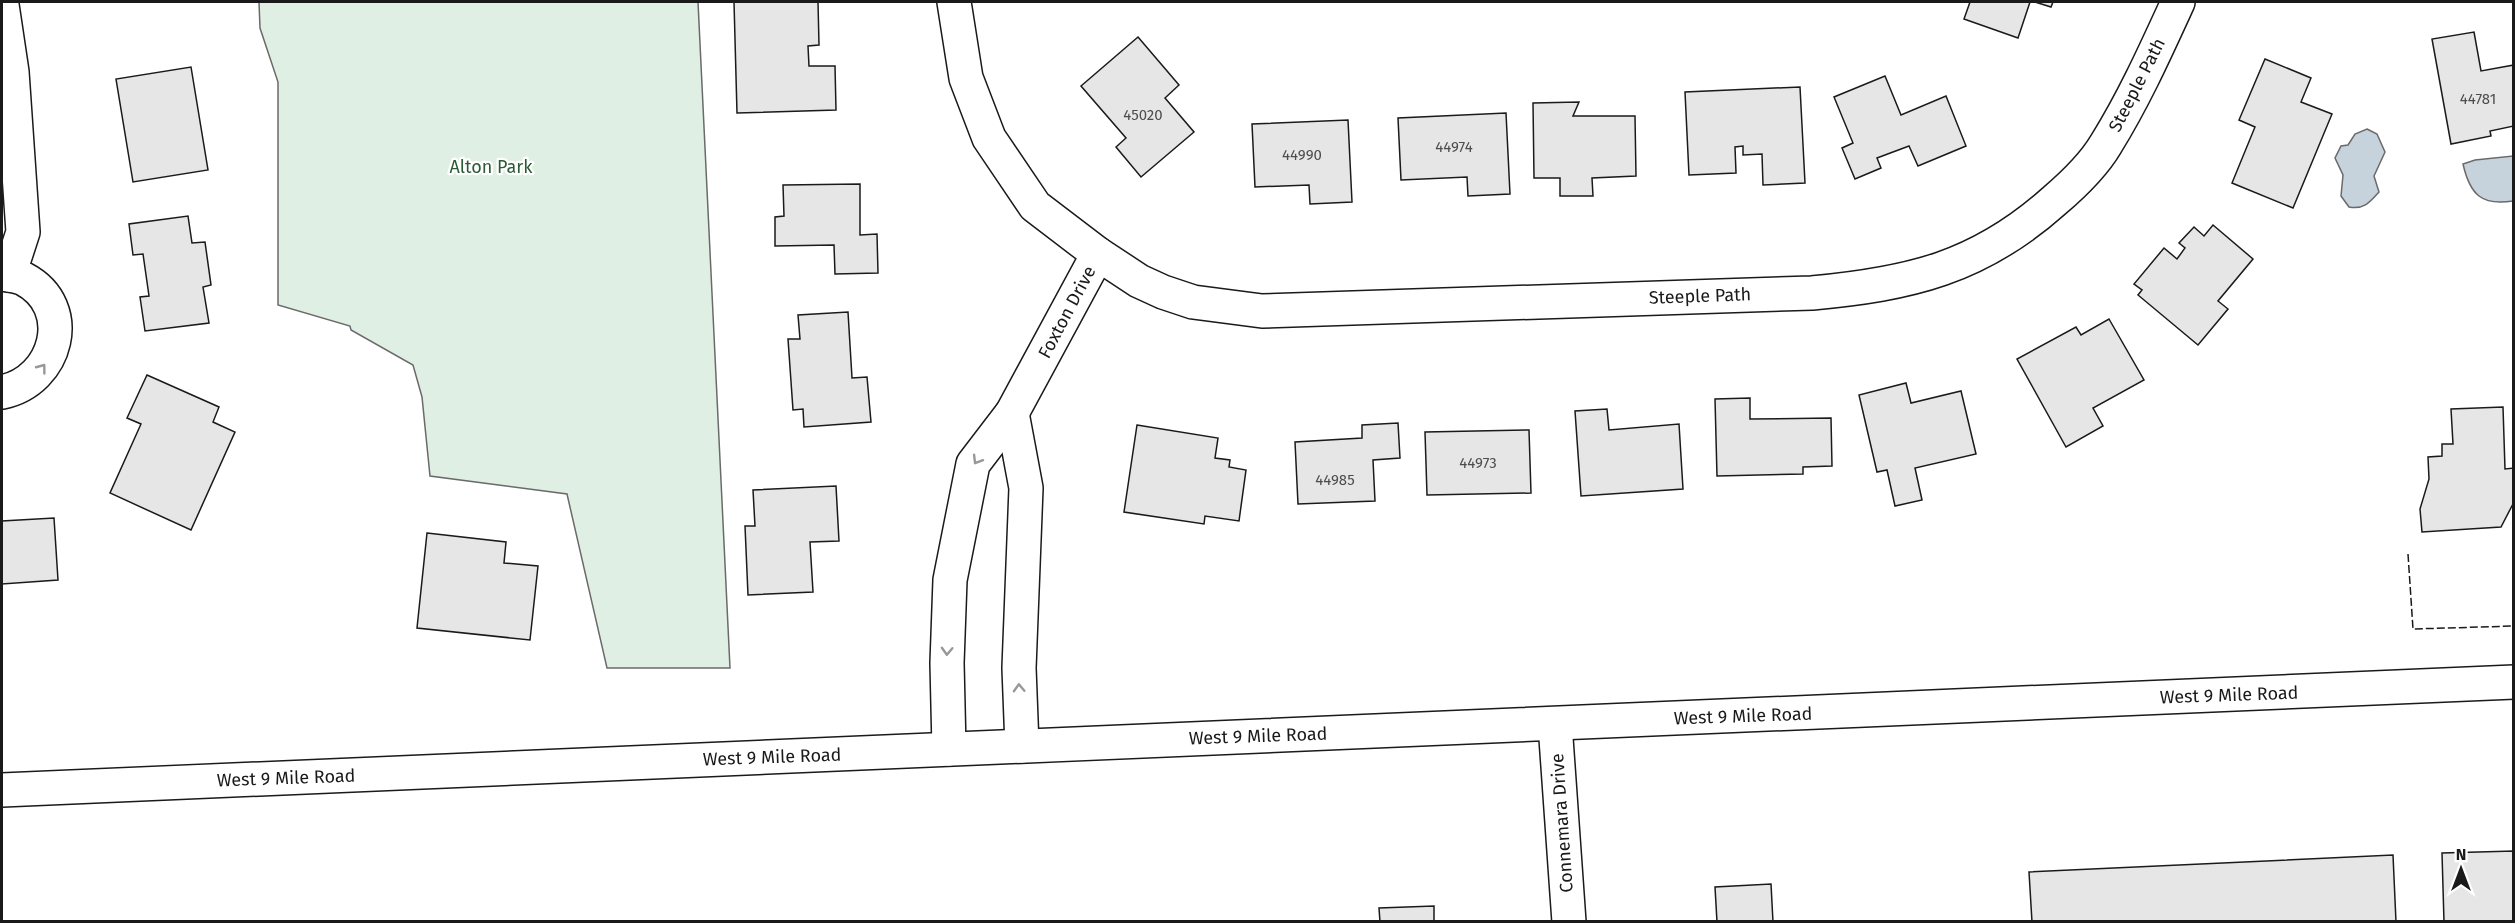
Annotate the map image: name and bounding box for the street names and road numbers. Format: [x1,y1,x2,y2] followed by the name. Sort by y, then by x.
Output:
[2104,34,2170,136] street label: Steeple Path
[1033,262,1101,362] street label: Foxton Drive
[1648,283,1752,309] street label: Steeple Path
[2159,682,2299,708] street label: West 9 Mile Road
[1673,703,1813,729] street label: West 9 Mile Road
[1188,723,1328,749] street label: West 9 Mile Road
[702,744,842,770] street label: West 9 Mile Road
[1546,753,1578,893] street label: Connemara Drive
[216,765,356,791] street label: West 9 Mile Road

